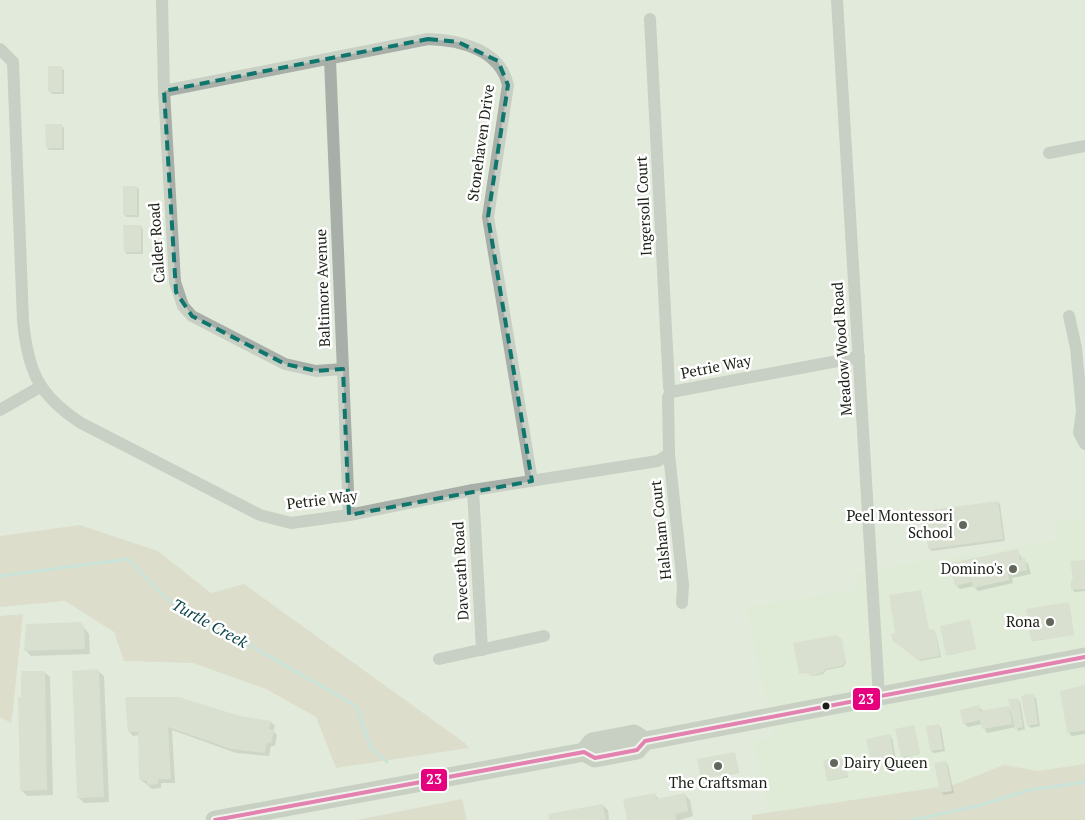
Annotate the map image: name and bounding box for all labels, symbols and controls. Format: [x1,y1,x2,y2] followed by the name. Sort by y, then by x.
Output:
[462,83,498,203] street label: Stonehaven Drive
[630,155,656,257] street label: Ingersoll Court
[143,202,169,284] street label: Calder Road
[310,229,334,348] street label: Baltimore Avenue
[826,281,856,417] street label: Meadow Wood Road
[679,349,753,383] street label: Petrie Way
[645,479,675,581] street label: Halsham Court
[285,485,359,513] street label: Petrie Way
[846,505,953,542] place label: Peel Montessori School
[957,519,969,531] marker: Peel Montessori School
[447,521,473,621] street label: Davecath Road
[941,558,1003,578] place label: Domino's
[1007,563,1019,575] marker: Domino's
[168,593,252,653] water label: Turtle Creek
[1006,611,1040,631] place label: Rona
[1044,616,1056,628] marker: Rona
[852,687,881,711] line badge: 23
[858,689,874,708] text: 23
[821,701,831,711] unlabelled marker
[844,752,928,772] place label: Dairy Queen
[828,757,840,769] marker: Dairy Queen
[712,760,724,772] marker: The Craftsman
[420,768,448,792] line badge: 23
[426,769,442,788] text: 23
[669,772,767,792] place label: The Craftsman

